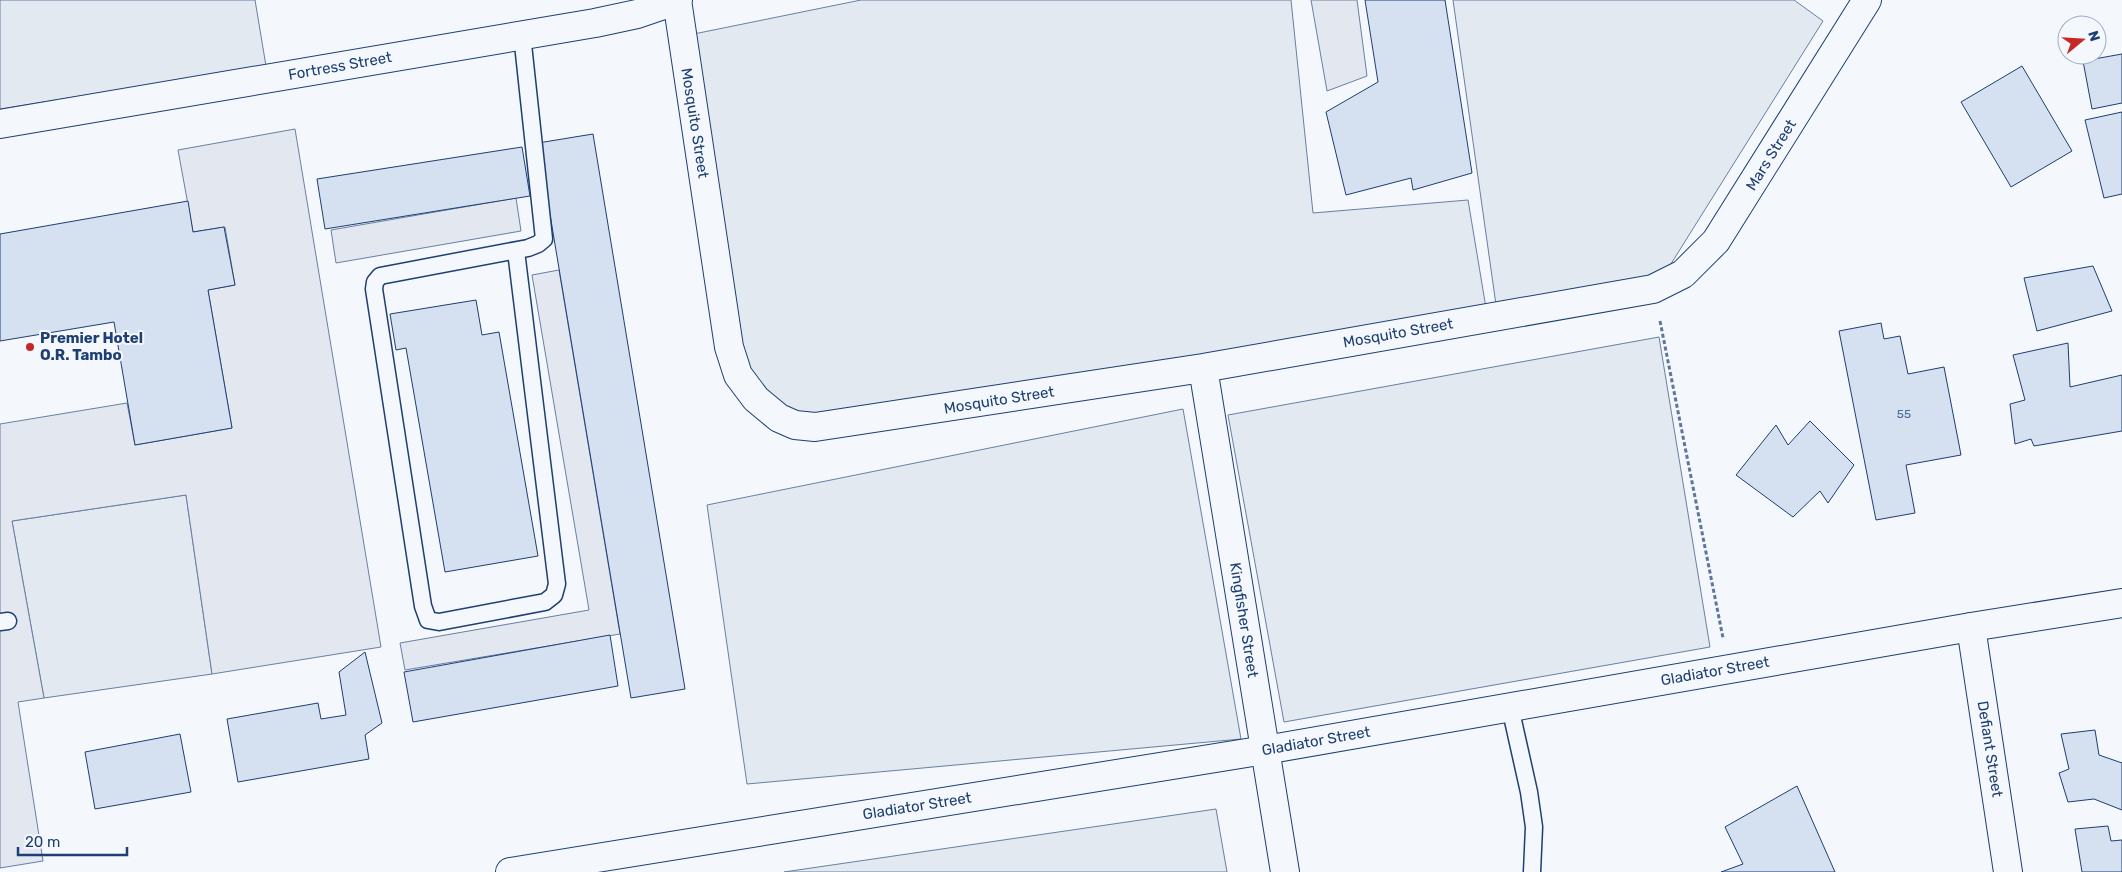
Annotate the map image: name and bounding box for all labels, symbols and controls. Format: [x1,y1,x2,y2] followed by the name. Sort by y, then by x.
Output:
[2057,15,2107,65] north arrow
[2084,29,2104,44] text: N
[287,48,393,84] street label: Fortress Street
[677,67,713,179] street label: Mosquito Street
[1742,116,1800,194] street label: Mars Street
[1342,314,1454,352] street label: Mosquito Street
[40,329,143,364] place label: Premier Hotel O.R. Tambo
[24,341,36,353] marker: Premier Hotel O.R. Tambo
[943,382,1055,418] street label: Mosquito Street
[1897,407,1911,421] house number: 55
[1226,561,1262,679] street label: Kingfisher Street
[1659,653,1771,689] street label: Gladiator Street
[1974,700,2007,798] street label: Defiant Street
[1260,723,1372,759] street label: Gladiator Street
[861,789,973,823] street label: Gladiator Street
[18,824,126,856] scale bar
[25,833,60,851] text: 20 m

